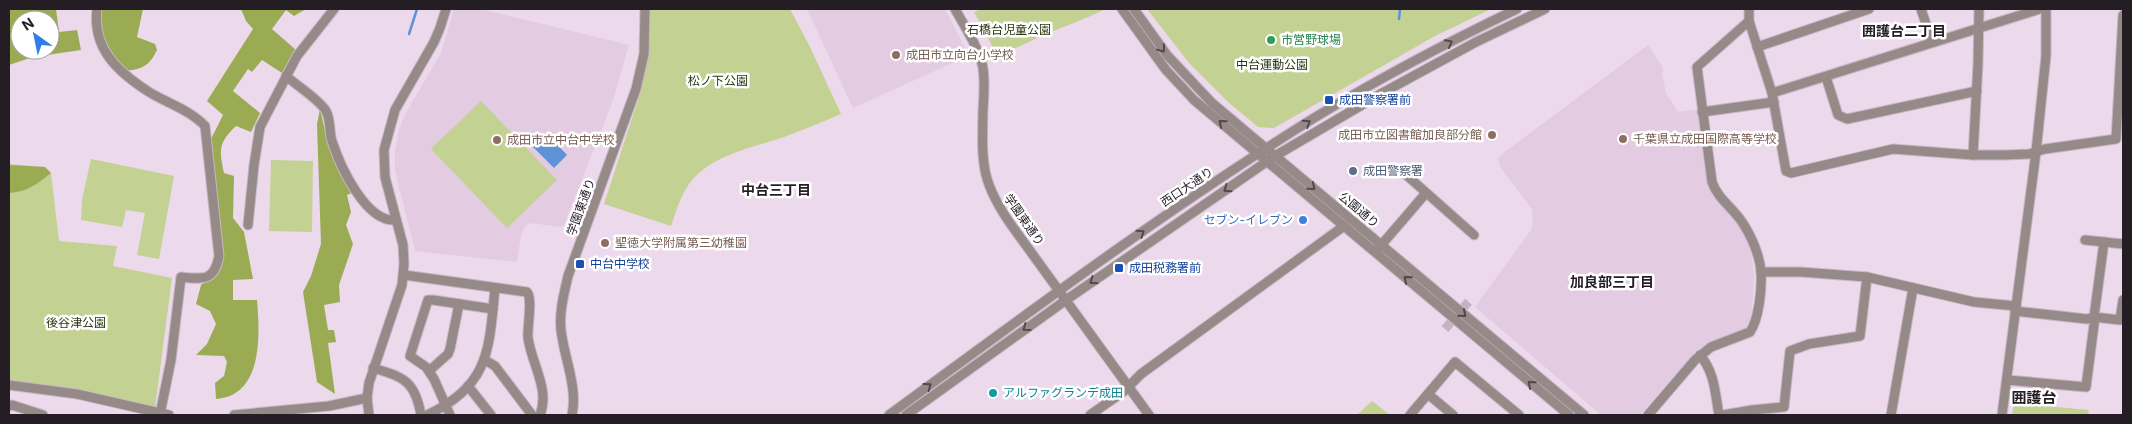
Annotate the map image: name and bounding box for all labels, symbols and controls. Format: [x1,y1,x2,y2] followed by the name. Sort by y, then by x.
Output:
[10,10,60,60] north arrow
[19,14,37,34] text: N
[967,22,1051,37] park label: 石橋台児童公園
[1862,22,1946,39] district label: 囲護台二丁目
[1281,32,1341,47] place label: 市営野球場
[1265,34,1277,46] marker: 市営野球場
[1444,39,1453,49] one-way arrow
[1156,43,1165,53] one-way arrow
[906,47,1014,62] place label: 成田市立向台小学校
[890,49,902,61] marker: 成田市立向台小学校
[1236,57,1308,72] park label: 中台運動公園
[688,73,748,88] park label: 松ノ下公園
[1339,92,1411,107] place label: 成田警察署前
[1323,94,1335,106] marker: 成田警察署前
[1302,119,1311,129] one-way arrow
[1218,120,1227,129] one-way arrow
[1338,127,1482,142] place label: 成田市立図書館加良部分館
[1486,129,1498,141] marker: 成田市立図書館加良部分館
[1633,131,1777,146] place label: 千葉県立成田国際高等学校
[507,132,615,147] place label: 成田市立中台中学校
[1617,133,1629,145] marker: 千葉県立成田国際高等学校
[491,134,503,146] marker: 成田市立中台中学校
[1363,163,1423,178] place label: 成田警察署
[1158,164,1216,210] street label: 西口大通り
[1347,165,1359,177] marker: 成田警察署
[563,176,598,238] street label: 学園東通り
[741,181,811,198] district label: 中台三丁目
[1306,182,1315,190] one-way arrow
[1223,183,1233,192] one-way arrow
[1336,188,1383,231] street label: 公園通り
[1001,191,1048,249] street label: 学園東通り
[1203,212,1293,227] place label: セブン-イレブン
[1297,214,1309,226] marker: セブン-イレブン
[1135,230,1144,238] one-way arrow
[615,235,747,250] place label: 聖徳大学附属第三幼稚園
[599,237,611,249] marker: 聖徳大学附属第三幼稚園
[590,256,650,271] place label: 中台中学校
[574,258,586,270] marker: 中台中学校
[1129,260,1201,275] place label: 成田税務署前
[1113,262,1125,274] marker: 成田税務署前
[1570,273,1654,290] district label: 加良部三丁目
[1089,275,1099,284] one-way arrow
[1404,277,1413,285] one-way arrow
[1458,309,1467,318] one-way arrow
[46,315,106,330] park label: 後谷津公園
[1022,322,1032,331] one-way arrow
[1528,381,1537,390] one-way arrow
[923,383,932,393] one-way arrow
[1003,385,1123,400] place label: アルファグランデ成田
[987,387,999,399] marker: アルファグランデ成田
[2011,388,2057,407] district label: 囲護台

